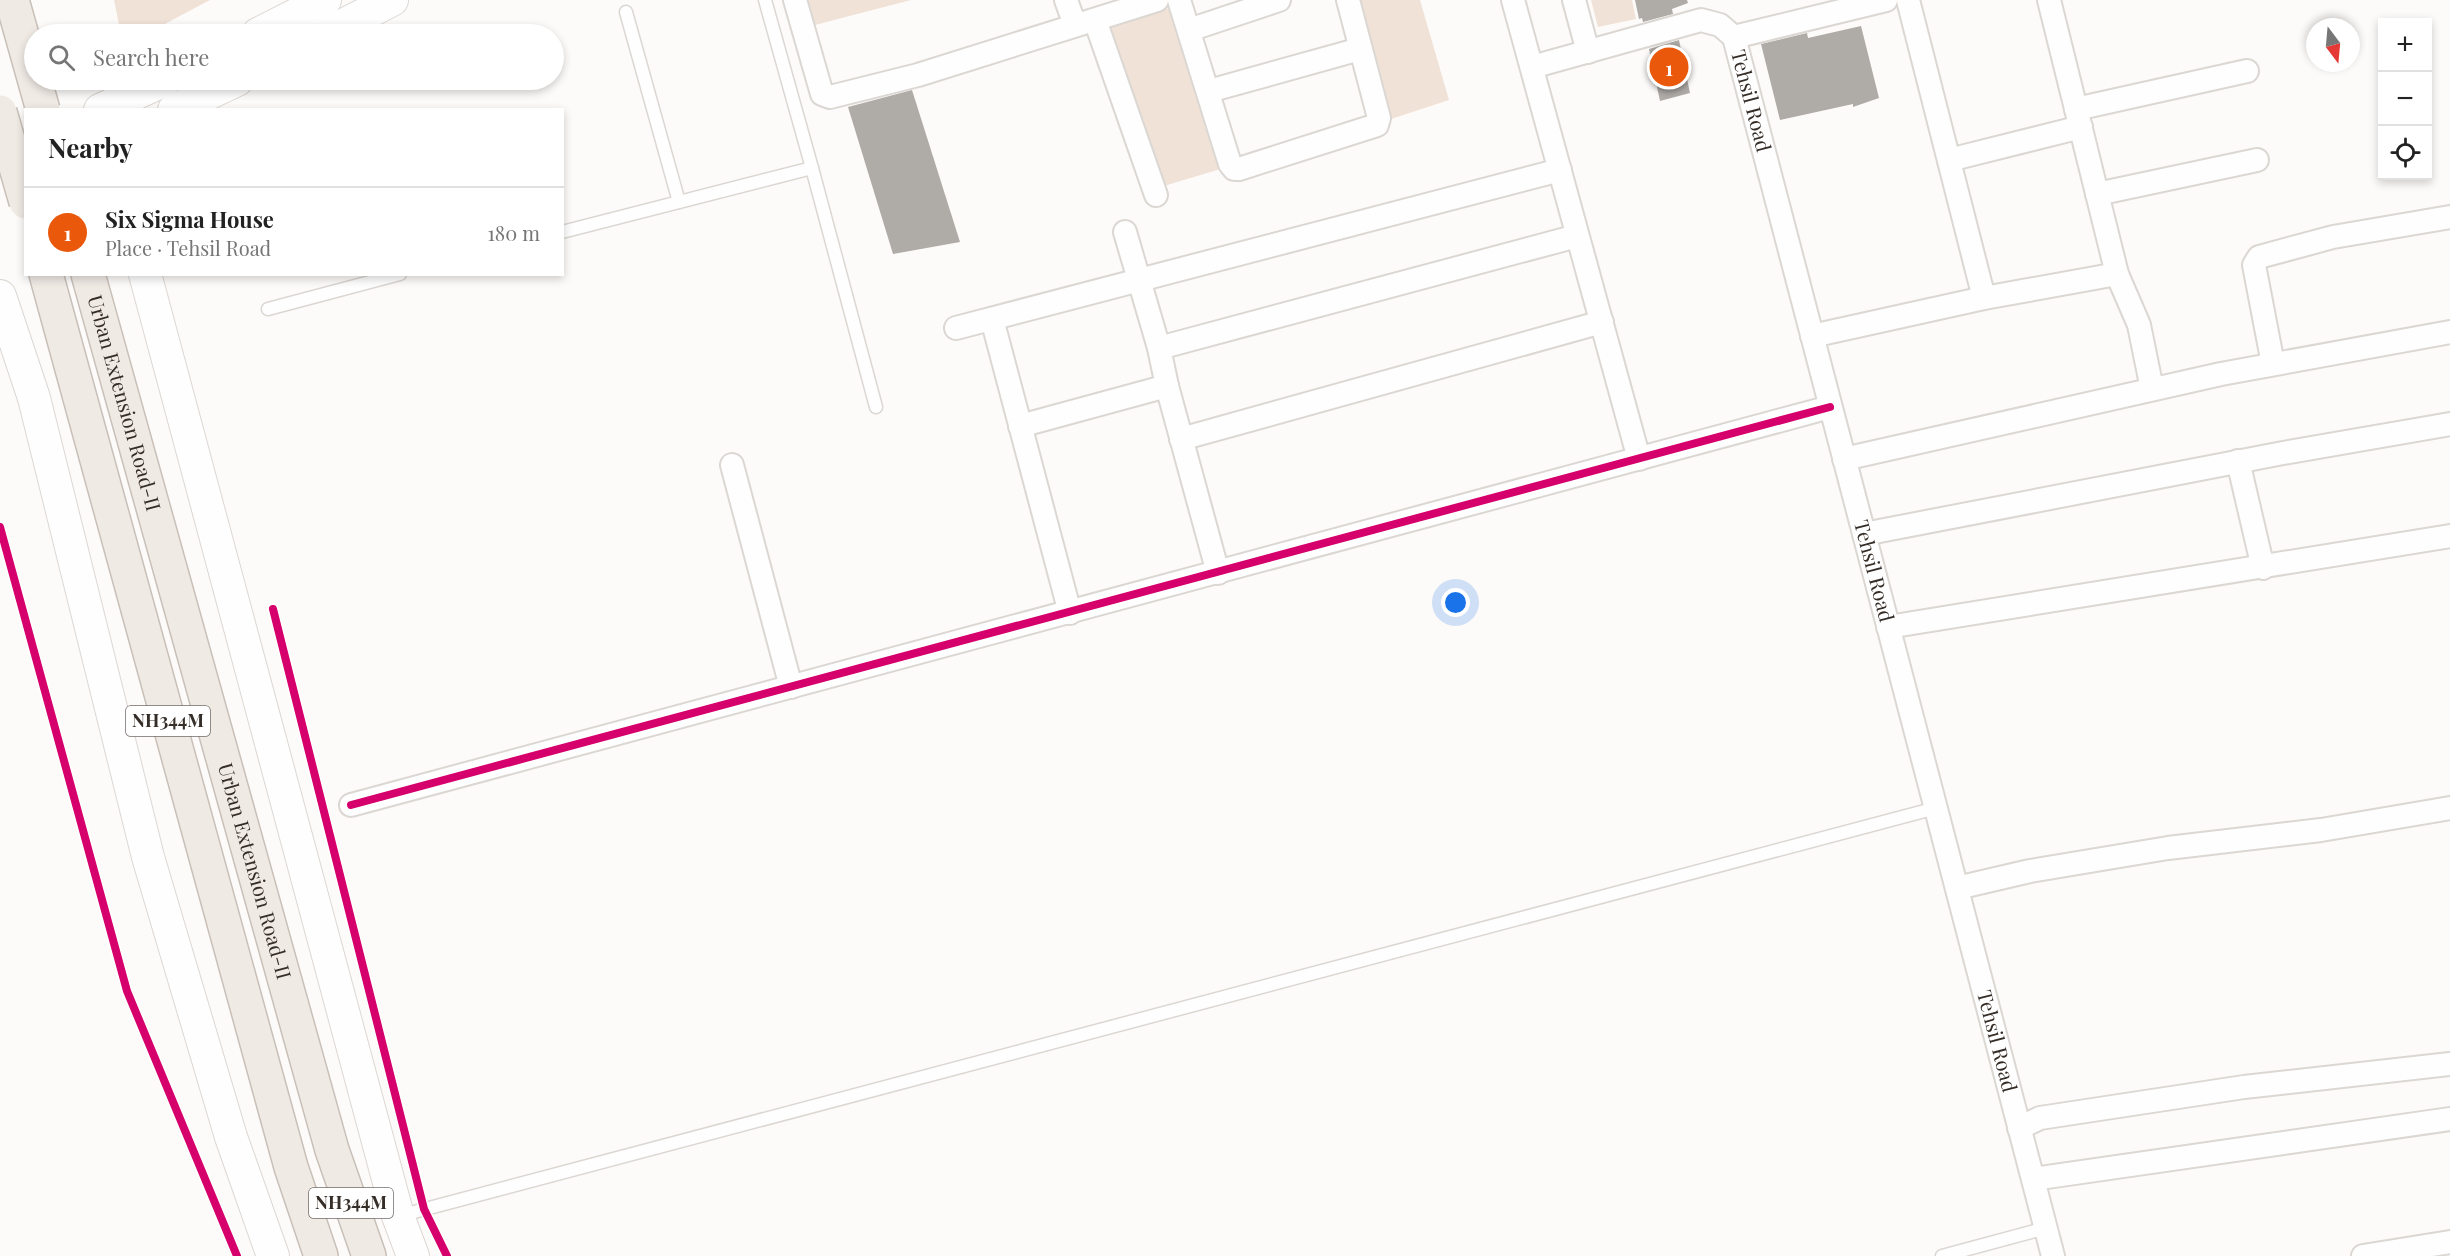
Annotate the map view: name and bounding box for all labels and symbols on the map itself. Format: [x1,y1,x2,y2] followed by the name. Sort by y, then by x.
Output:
[2306,18,2360,72] north arrow
[1650,44,1688,90] pin: 1
[1726,46,1779,155] street label: Tehsil Road
[82,291,168,514] street label: Urban Extension Road-II
[1849,517,1902,625] street label: Tehsil Road
[1441,588,1470,617] your location
[126,706,210,736] road number: NH344M
[213,760,299,982] street label: Urban Extension Road-II
[1972,987,2025,1095] street label: Tehsil Road
[309,1188,393,1218] road number: NH344M

